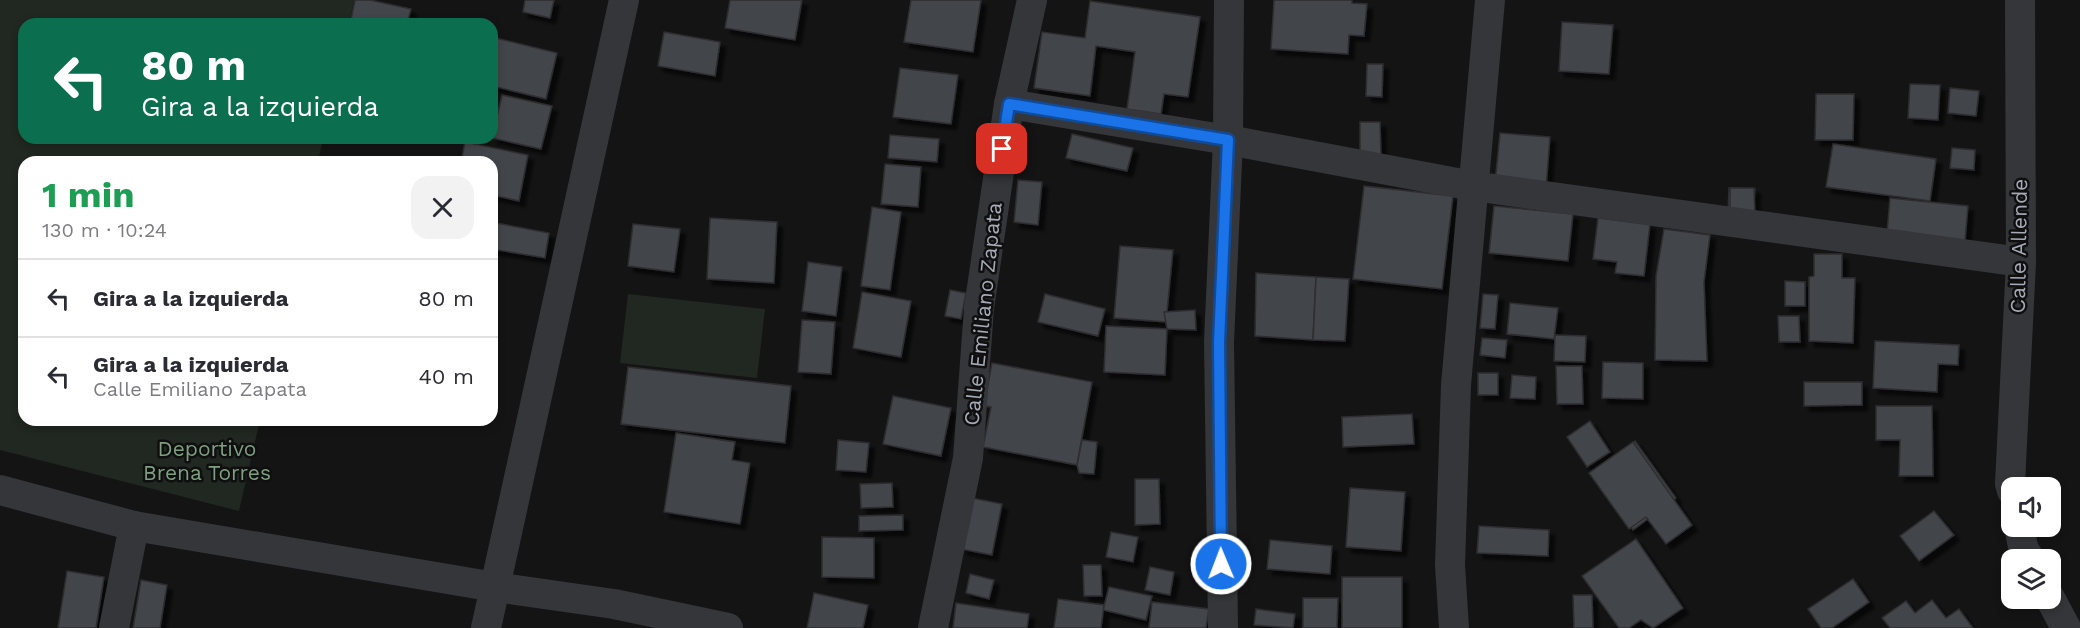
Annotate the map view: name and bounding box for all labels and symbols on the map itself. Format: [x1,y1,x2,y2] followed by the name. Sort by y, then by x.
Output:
[976,123,1027,174] pin
[2005,178,2032,314] street label: Calle Allende
[958,201,1007,427] street label: Calle Emiliano Zapata
[143,436,271,485] park label: Deportivo Brena Torres
[1189,532,1253,596] position arrow

